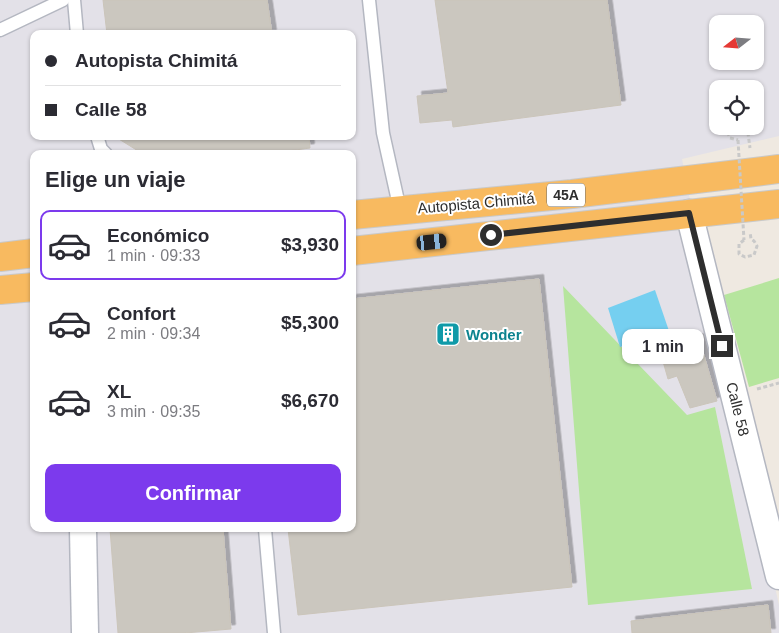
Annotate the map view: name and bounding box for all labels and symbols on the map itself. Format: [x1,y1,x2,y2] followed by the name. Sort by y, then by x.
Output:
[709,15,764,70] north arrow
[547,184,585,206] road number: 45A
[417,189,536,217] street label: Autopista Chimitá
[480,224,502,246] route start
[416,233,447,251] car
[435,321,461,347] building icon: Wonder
[466,326,522,343] place label: Wonder
[622,328,704,364] callout: 1 min
[711,335,733,357] route end
[723,380,753,438] street label: Calle 58

